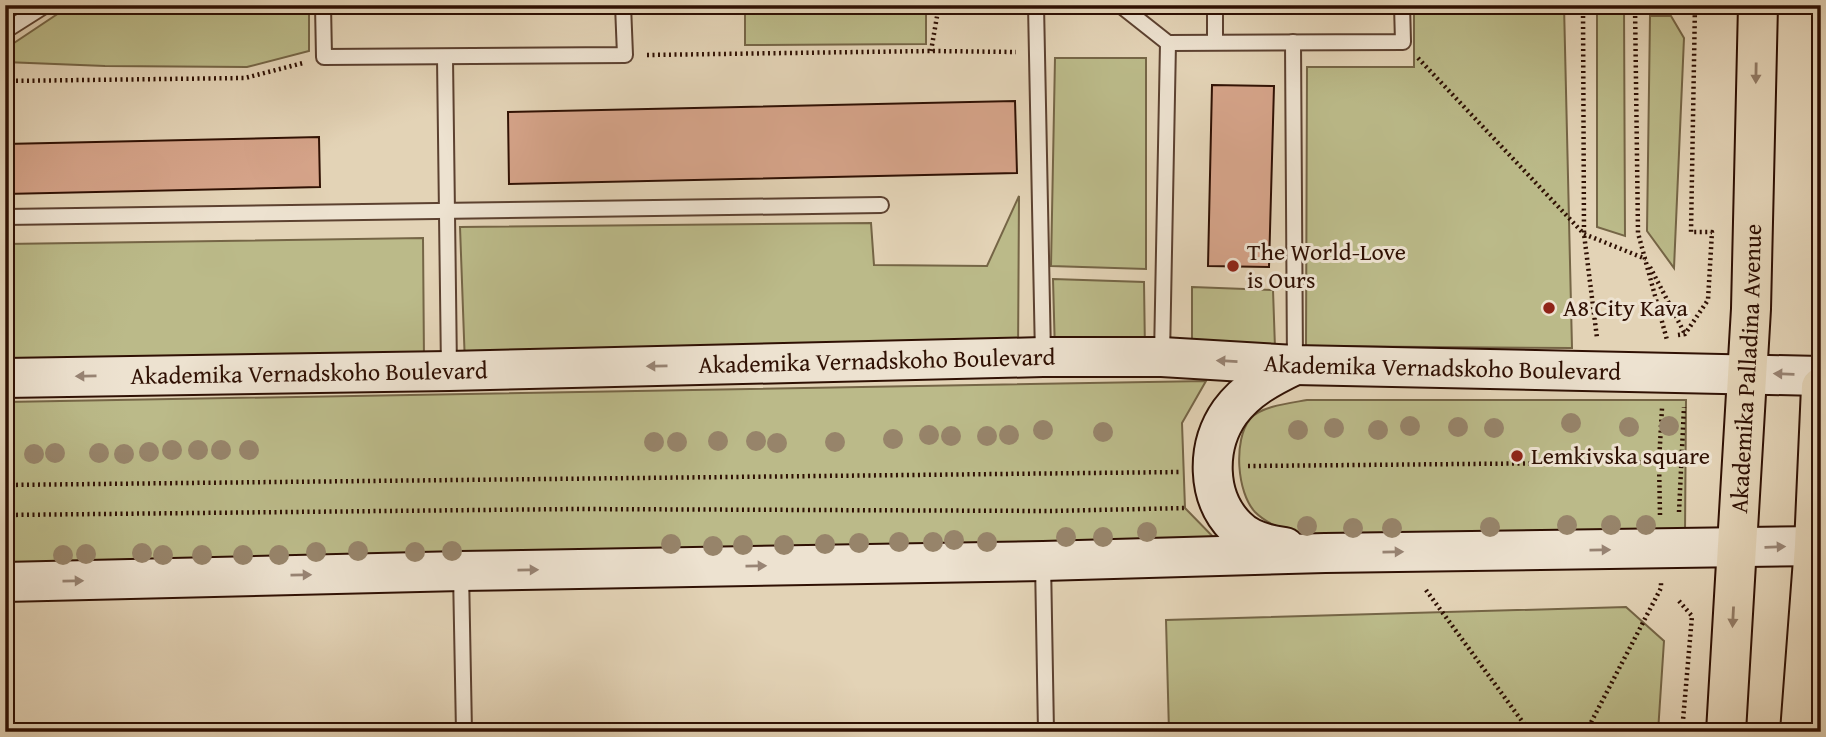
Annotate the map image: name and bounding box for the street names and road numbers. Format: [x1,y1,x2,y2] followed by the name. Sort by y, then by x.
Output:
[1721,223,1770,514] street label: Akademika Palladina Avenue
[698,339,1056,382] street label: Akademika Vernadskoho Boulevard
[1263,345,1622,389] street label: Akademika Vernadskoho Boulevard
[130,352,488,393] street label: Akademika Vernadskoho Boulevard

